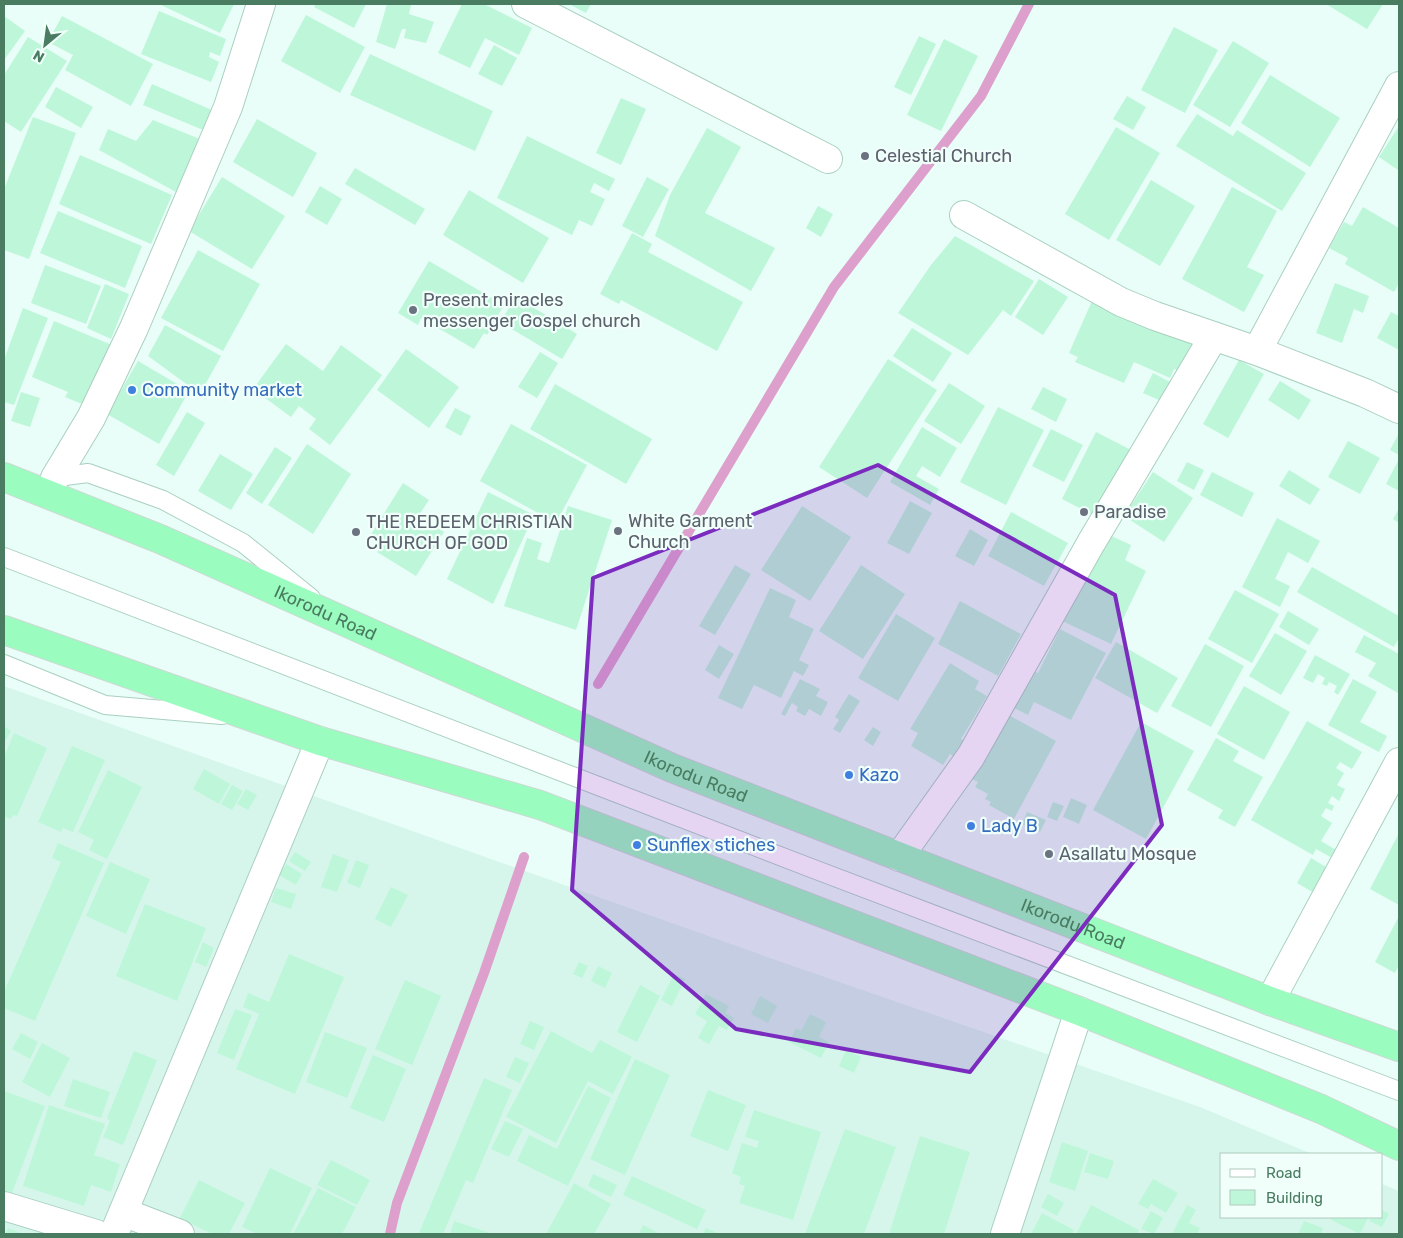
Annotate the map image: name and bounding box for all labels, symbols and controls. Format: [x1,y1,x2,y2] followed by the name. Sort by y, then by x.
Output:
[20,20,70,70] north arrow
[30,46,47,66] text: N
[875,145,1012,167] place label: Celestial Church
[859,150,871,162] marker: Celestial Church
[423,289,641,332] place label: Present miracles messenger Gospel church
[407,304,419,316] marker: Present miracles messenger Gospel church
[142,379,302,401] place label: Community market
[126,384,138,396] marker: Community market
[1094,501,1166,523] place label: Paradise
[1078,506,1090,518] marker: Paradise
[628,510,752,553] place label: White Garment Church
[366,511,573,554] place label: THE REDEEM CHRISTIAN CHURCH OF GOD
[612,525,624,537] marker: White Garment Church
[350,526,362,538] marker: THE REDEEM CHRISTIAN CHURCH OF GOD
[271,580,380,645] street label: Ikorodu Road
[640,746,751,807] street label: Ikorodu Road
[859,764,899,786] place label: Kazo
[843,769,855,781] marker: Kazo
[981,815,1038,837] place label: Lady B
[965,820,977,832] marker: Lady B
[647,834,775,856] place label: Sunflex stiches
[631,839,643,851] marker: Sunflex stiches
[1059,843,1197,865] place label: Asallatu Mosque
[1043,848,1055,860] marker: Asallatu Mosque
[1018,894,1128,954] street label: Ikorodu Road
[1220,1153,1383,1218] legend
[1266,1164,1302,1182] text: Road
[1266,1189,1323,1207] text: Building

